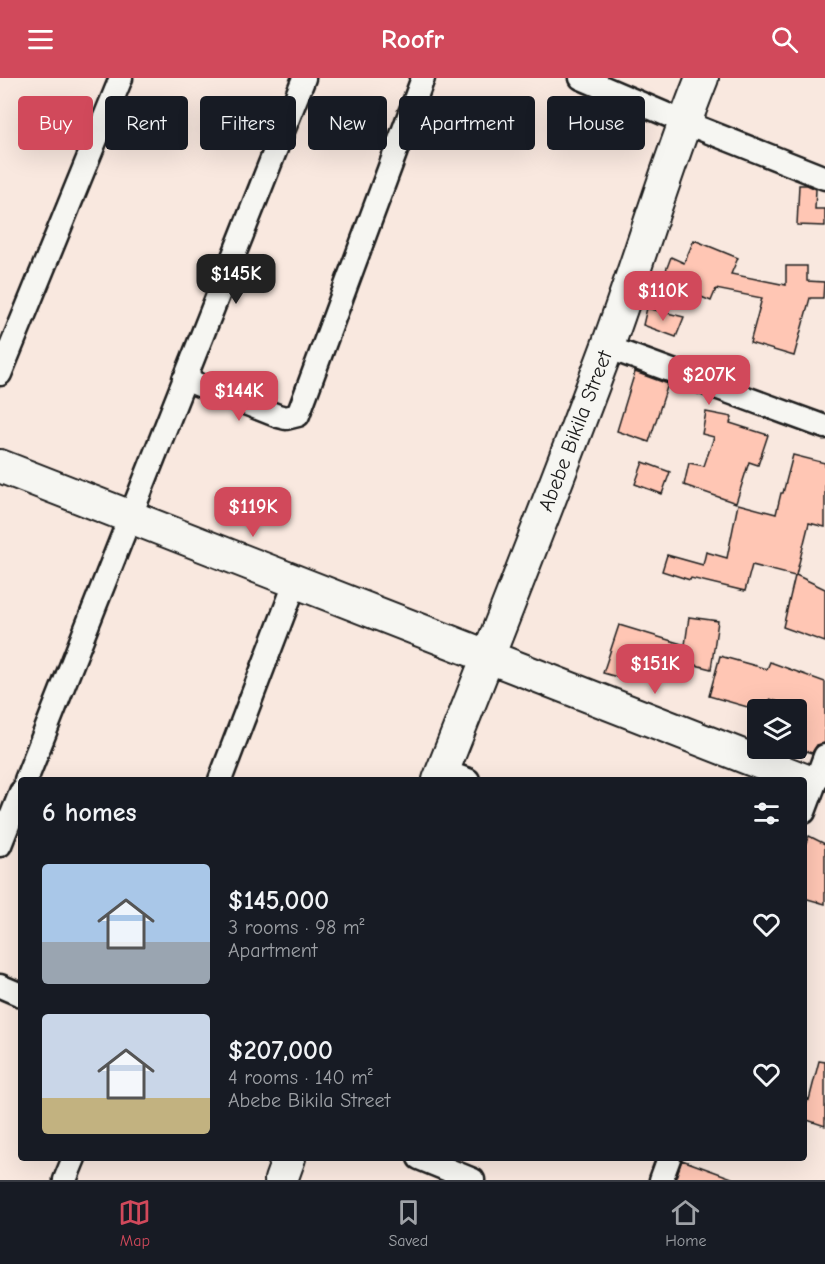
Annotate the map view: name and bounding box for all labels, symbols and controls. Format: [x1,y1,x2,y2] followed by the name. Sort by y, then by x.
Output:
[24,23,57,56] icon: menu
[768,23,801,56] icon: search
[381,24,444,55] text: Roofr
[18,96,93,150] chip: Buy
[105,96,188,150] chip: Rent
[200,96,296,150] chip: Filters
[308,96,387,150] chip: New
[399,96,535,150] chip: Apartment
[547,96,645,150] chip: House
[194,254,278,305] pin: $145K
[211,262,261,285] text: $145K
[621,271,705,322] pin: $110K
[638,279,688,302] text: $110K
[533,346,617,515] street label: Abebe Bikila Street
[667,355,751,406] pin: $207K
[682,363,736,386] text: $207K
[197,371,281,422] pin: $144K
[214,379,264,402] text: $144K
[211,487,295,538] pin: $119K
[228,495,278,518] text: $119K
[613,644,697,695] pin: $151K
[630,652,680,675] text: $151K
[747,699,807,759] map controls
[747,699,807,759] button: layers
[750,797,783,830] icon: filters
[42,798,137,828] text: 6 homes
[228,886,329,916] text: $145,000
[90,888,162,960] icon: home
[750,908,783,941] icon: heart
[228,916,364,939] text: 3 rooms · 98 m²
[228,939,318,962] text: Apartment
[228,1036,333,1066] text: $207,000
[90,1038,162,1110] icon: home
[750,1058,783,1091] icon: heart
[228,1066,373,1089] text: 4 rooms · 140 m²
[228,1089,390,1112] text: Abebe Bikila Street
[118,1196,151,1250] tab: Map
[388,1196,428,1250] tab: Saved
[665,1196,707,1250] tab: Home

